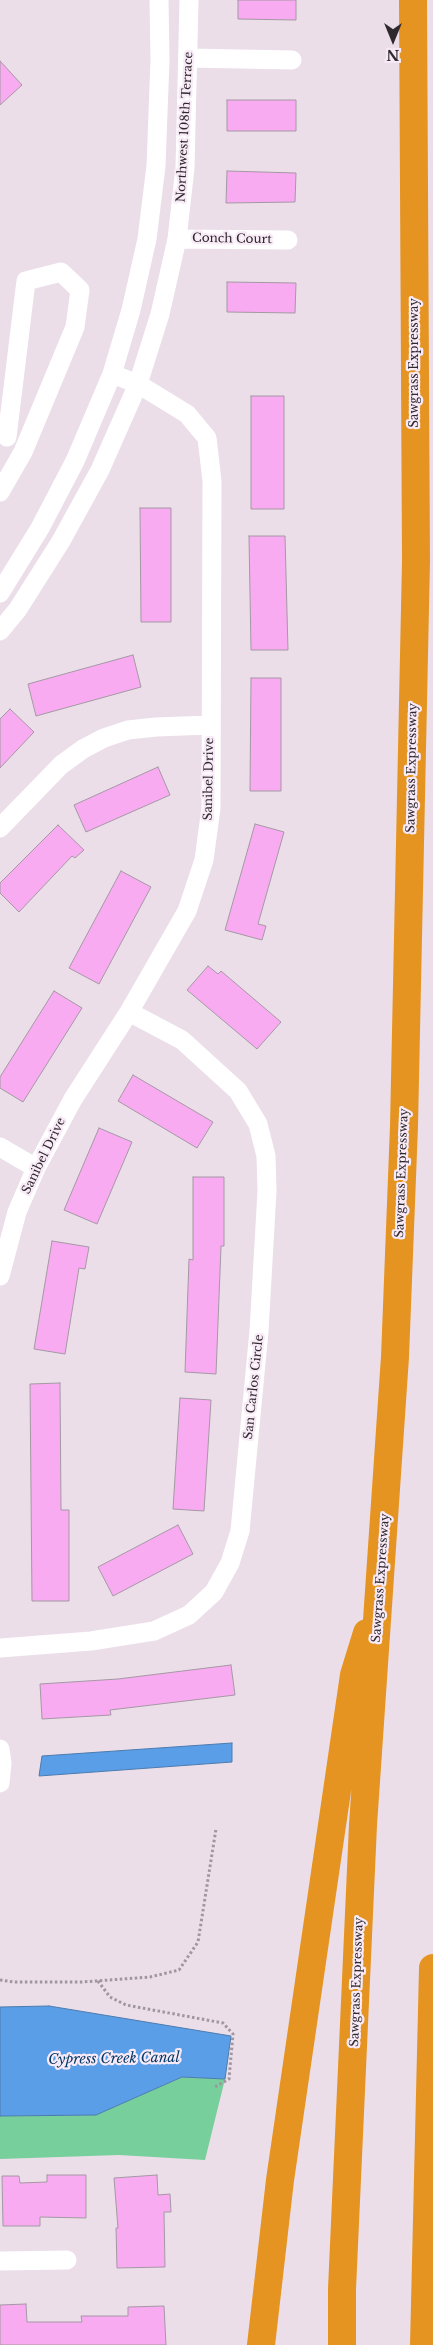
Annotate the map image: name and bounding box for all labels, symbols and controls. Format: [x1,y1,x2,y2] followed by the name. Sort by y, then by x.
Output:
[368,15,418,65] north arrow
[386,46,400,64] text: N
[174,51,196,203] street label: Northwest 108th Terrace
[192,231,272,247] street label: Conch Court
[408,298,422,428] street label: Sawgrass Expressway
[404,703,420,833] street label: Sawgrass Expressway
[201,737,217,821] street label: Sanibel Drive
[393,1108,411,1238] street label: Sawgrass Expressway
[19,1115,69,1197] street label: Sanibel Drive
[241,1334,267,1440] street label: San Carlos Circle
[369,1513,393,1643] street label: Sawgrass Expressway
[348,1917,366,2047] street label: Sawgrass Expressway
[48,2049,180,2069] water label: Cypress Creek Canal

